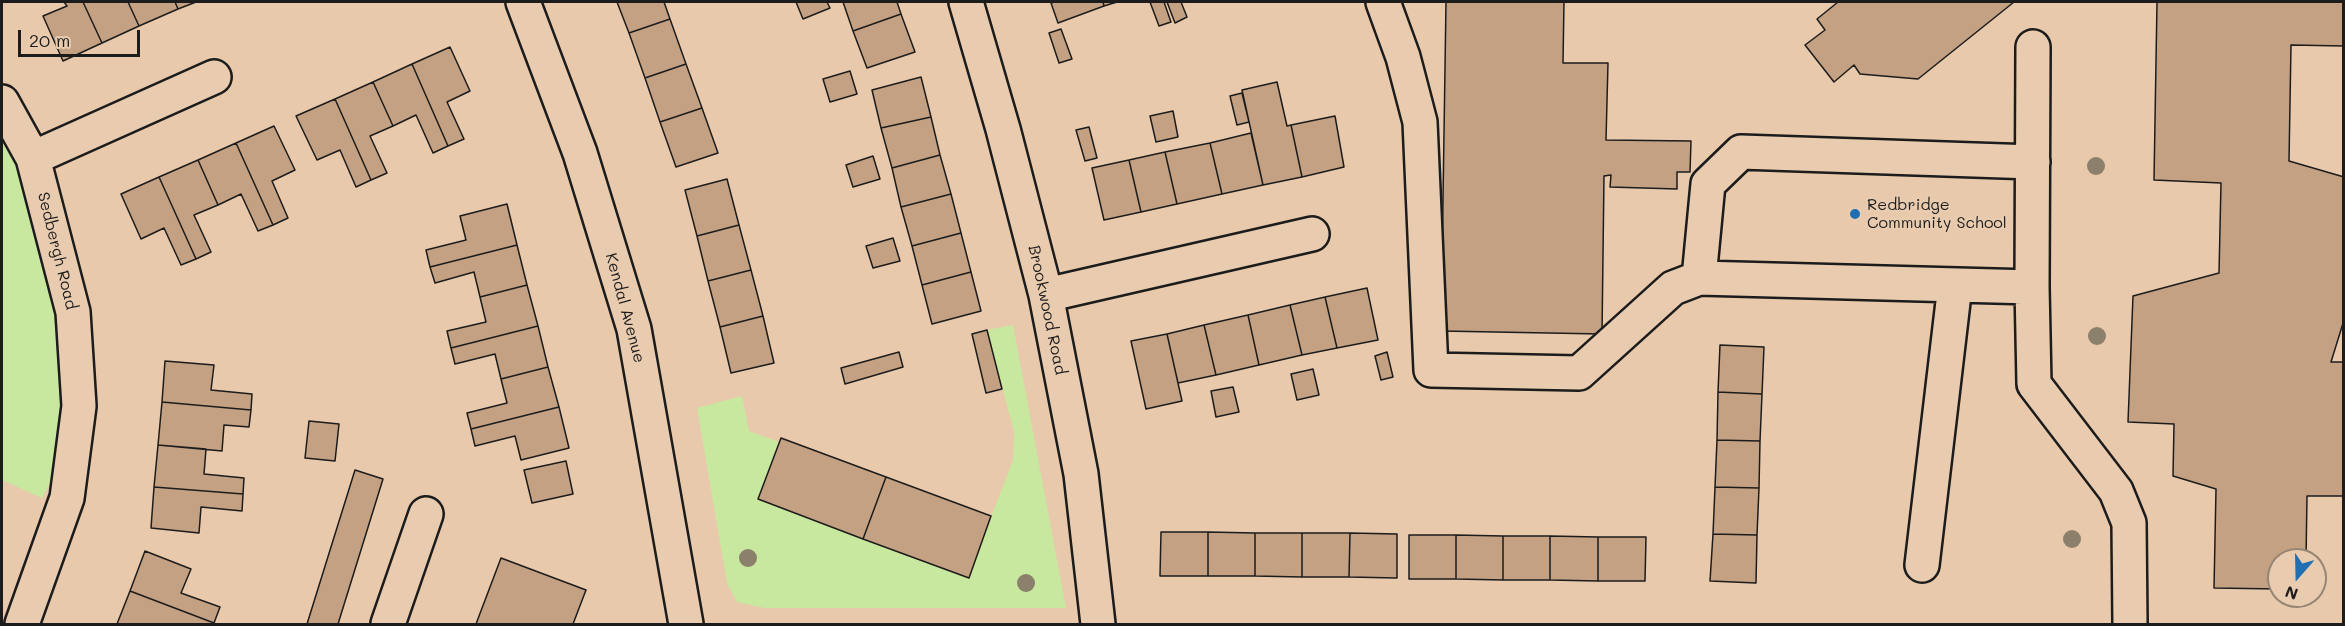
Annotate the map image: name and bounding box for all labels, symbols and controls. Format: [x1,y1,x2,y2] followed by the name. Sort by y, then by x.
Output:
[21,18,142,56] scale bar
[29,28,70,52] text: 20 m
[33,190,81,312] street label: Sedbergh Road
[1867,195,2007,233] place label: Redbridge Community School
[1848,207,1862,221] marker: Redbridge Community School
[1024,243,1070,377] street label: Brookwood Road
[601,251,649,365] street label: Kendal Avenue
[2267,548,2327,608] north arrow
[2282,582,2301,605] text: N

